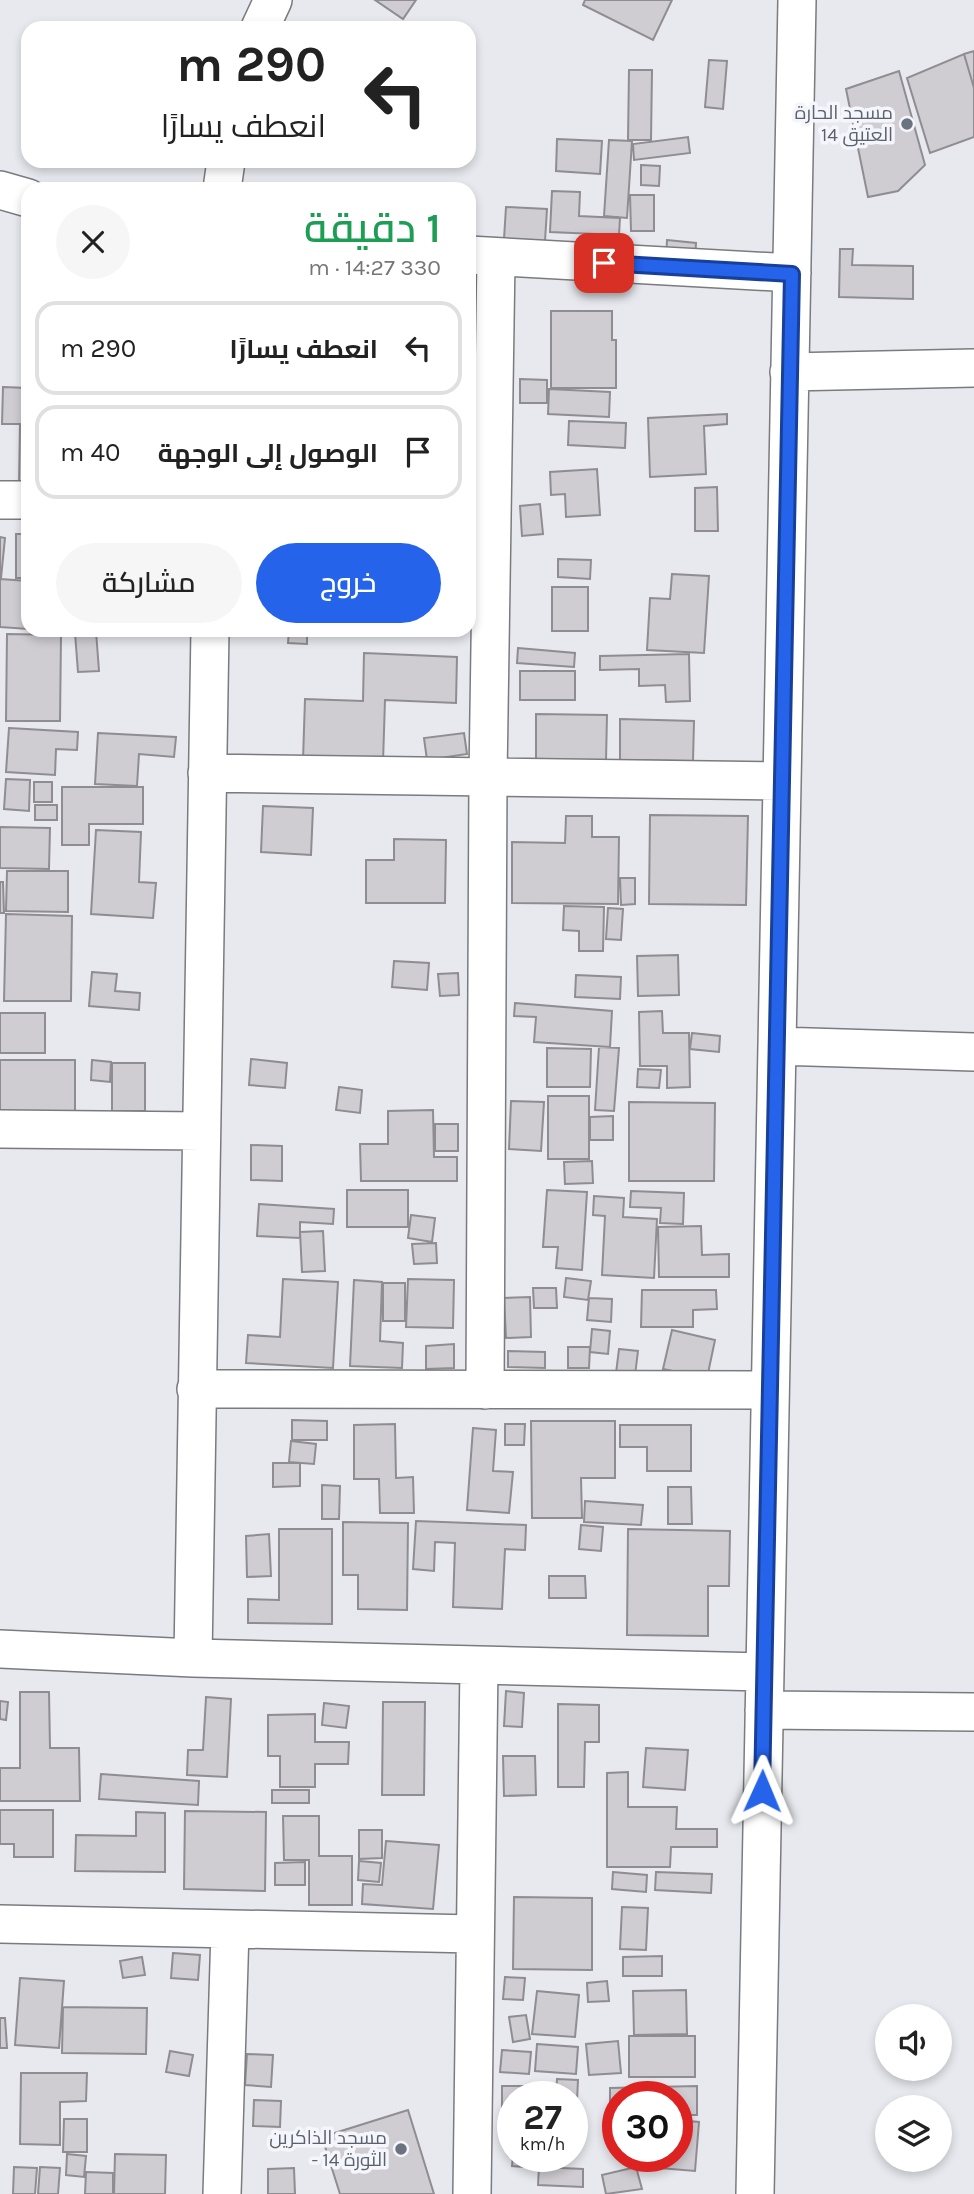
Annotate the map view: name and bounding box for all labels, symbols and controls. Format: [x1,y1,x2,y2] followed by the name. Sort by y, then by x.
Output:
[177,36,326,93] text: 290 m
[350,49,441,140] icon: left
[795,102,893,147] place label: مسجد الحارة 14 العتيق
[161,108,326,145] text: انعطف يسارًا
[899,116,915,132] marker: مسجد الحارة 14 العتيق
[304,203,441,253] text: 1 دقيقة
[56,205,130,279] button: close
[574,233,634,293] pin
[585,244,623,282] icon: arrive
[308,254,441,281] text: 330 m · 14:27
[399,329,437,367] icon: left
[60,333,136,364] text: 290 m
[230,334,378,365] text: انعطف يسارًا
[399,433,437,471] icon: arrive
[60,437,120,468] text: 40 m
[158,438,378,469] text: الوصول إلى الوجهة
[56,543,242,623] button: مشاركة
[256,543,441,623] button: خروج
[725,1754,799,1828] position arrow
[875,2004,952,2172] map controls
[875,2004,952,2081] button: sound
[602,2081,693,2172] speed limit sign: 30
[875,2095,952,2172] button: layers
[523,2097,562,2138] text: 27
[269,2127,387,2171] place label: مسجد الذاكرين - الثورة 14
[520,2133,565,2155] text: km/h
[393,2141,409,2157] marker: مسجد الذاكرين - الثورة 14

